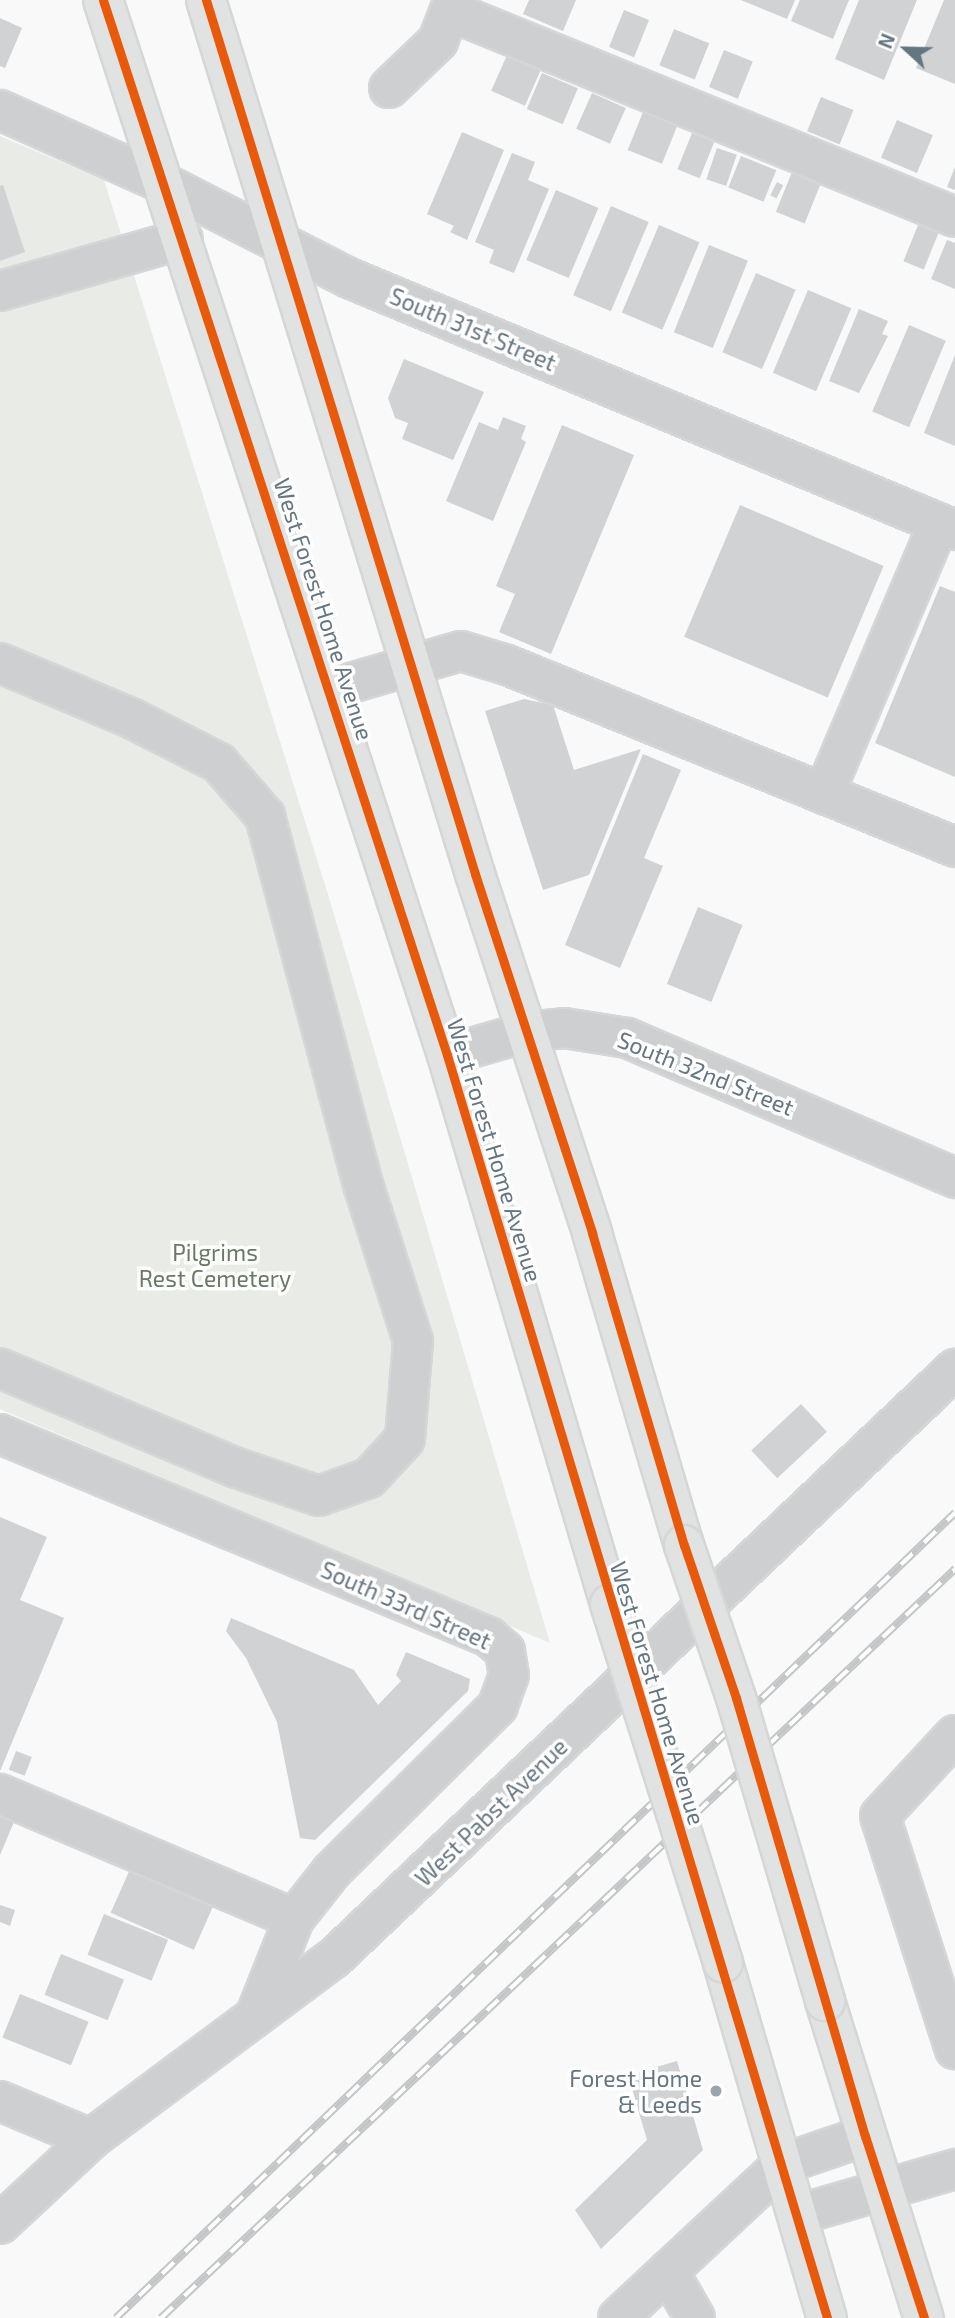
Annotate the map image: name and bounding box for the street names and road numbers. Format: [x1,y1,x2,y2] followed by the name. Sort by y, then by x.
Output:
[386,282,560,376] street label: South 31st Street
[268,474,380,744] street label: West Forest Home Avenue
[442,1015,548,1285] street label: West Forest Home Avenue
[614,1025,798,1121] street label: South 32nd Street
[317,1555,495,1655] street label: South 33rd Street
[605,1558,711,1828] street label: West Forest Home Avenue
[409,1732,573,1892] street label: West Pabst Avenue

